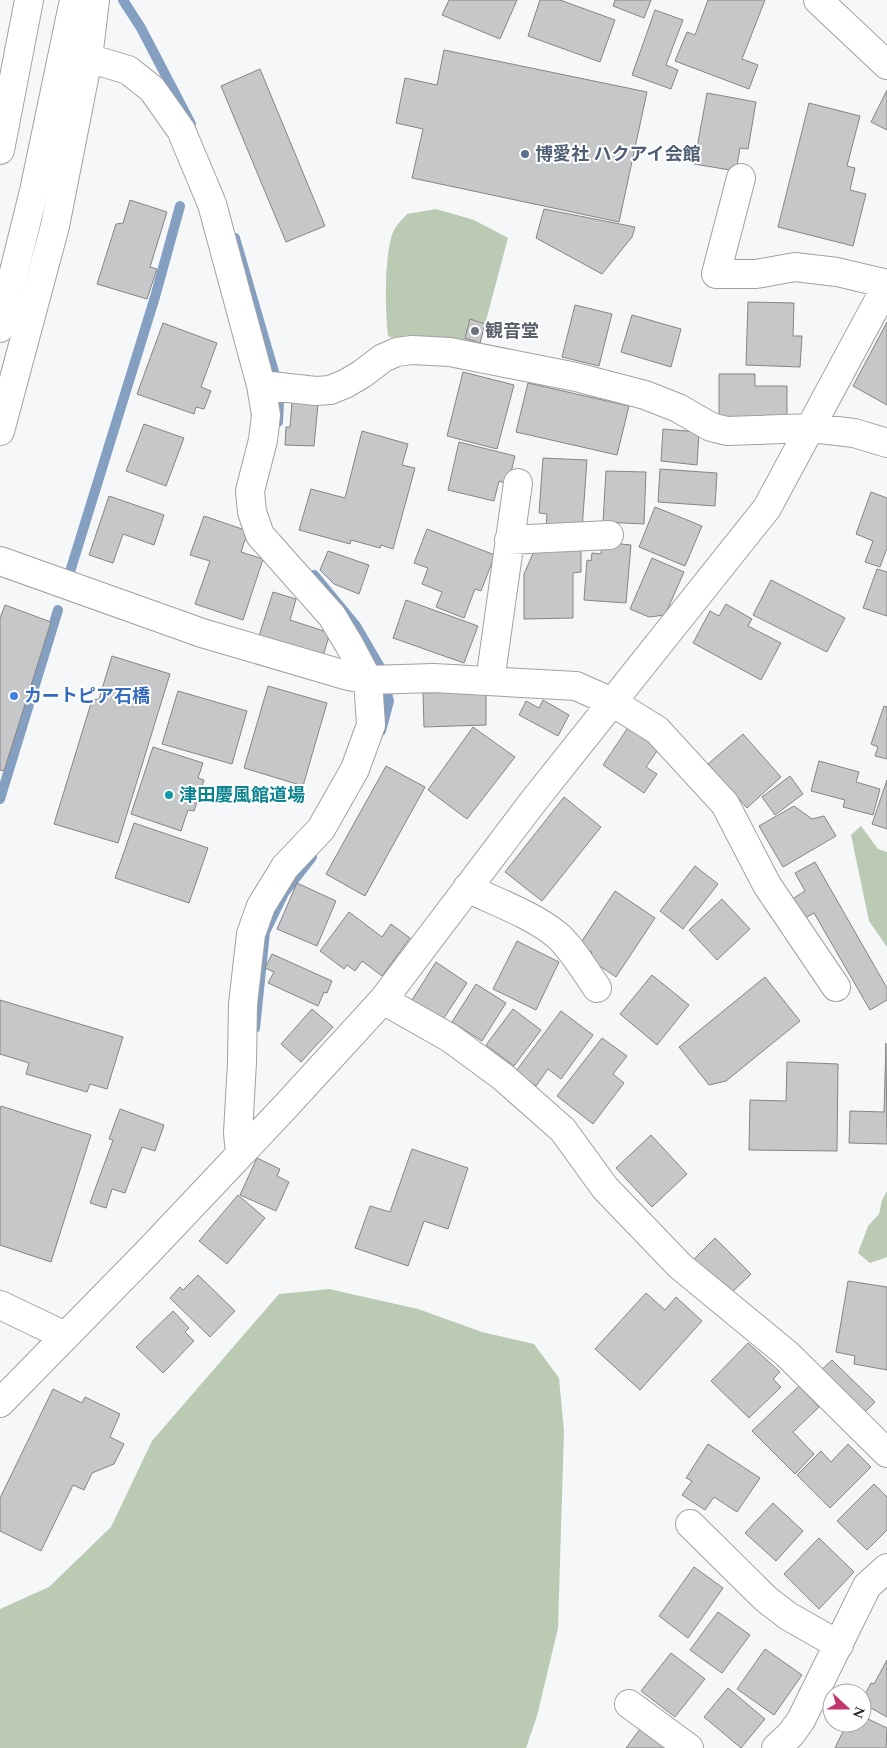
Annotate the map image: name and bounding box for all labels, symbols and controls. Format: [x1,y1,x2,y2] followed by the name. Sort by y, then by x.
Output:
[535,141,701,168] place label: 博愛社 ハクアイ会館
[519,148,531,160] marker: 博愛社 ハクアイ会館
[485,318,539,345] place label: 観音堂
[469,325,481,337] marker: 観音堂
[24,683,150,710] place label: カートピア石橋
[8,690,20,702] marker: カートピア石橋
[179,782,305,809] place label: 津田慶風館道場
[163,789,175,801] marker: 津田慶風館道場
[822,1683,872,1733] north arrow
[847,1703,871,1722] text: N

